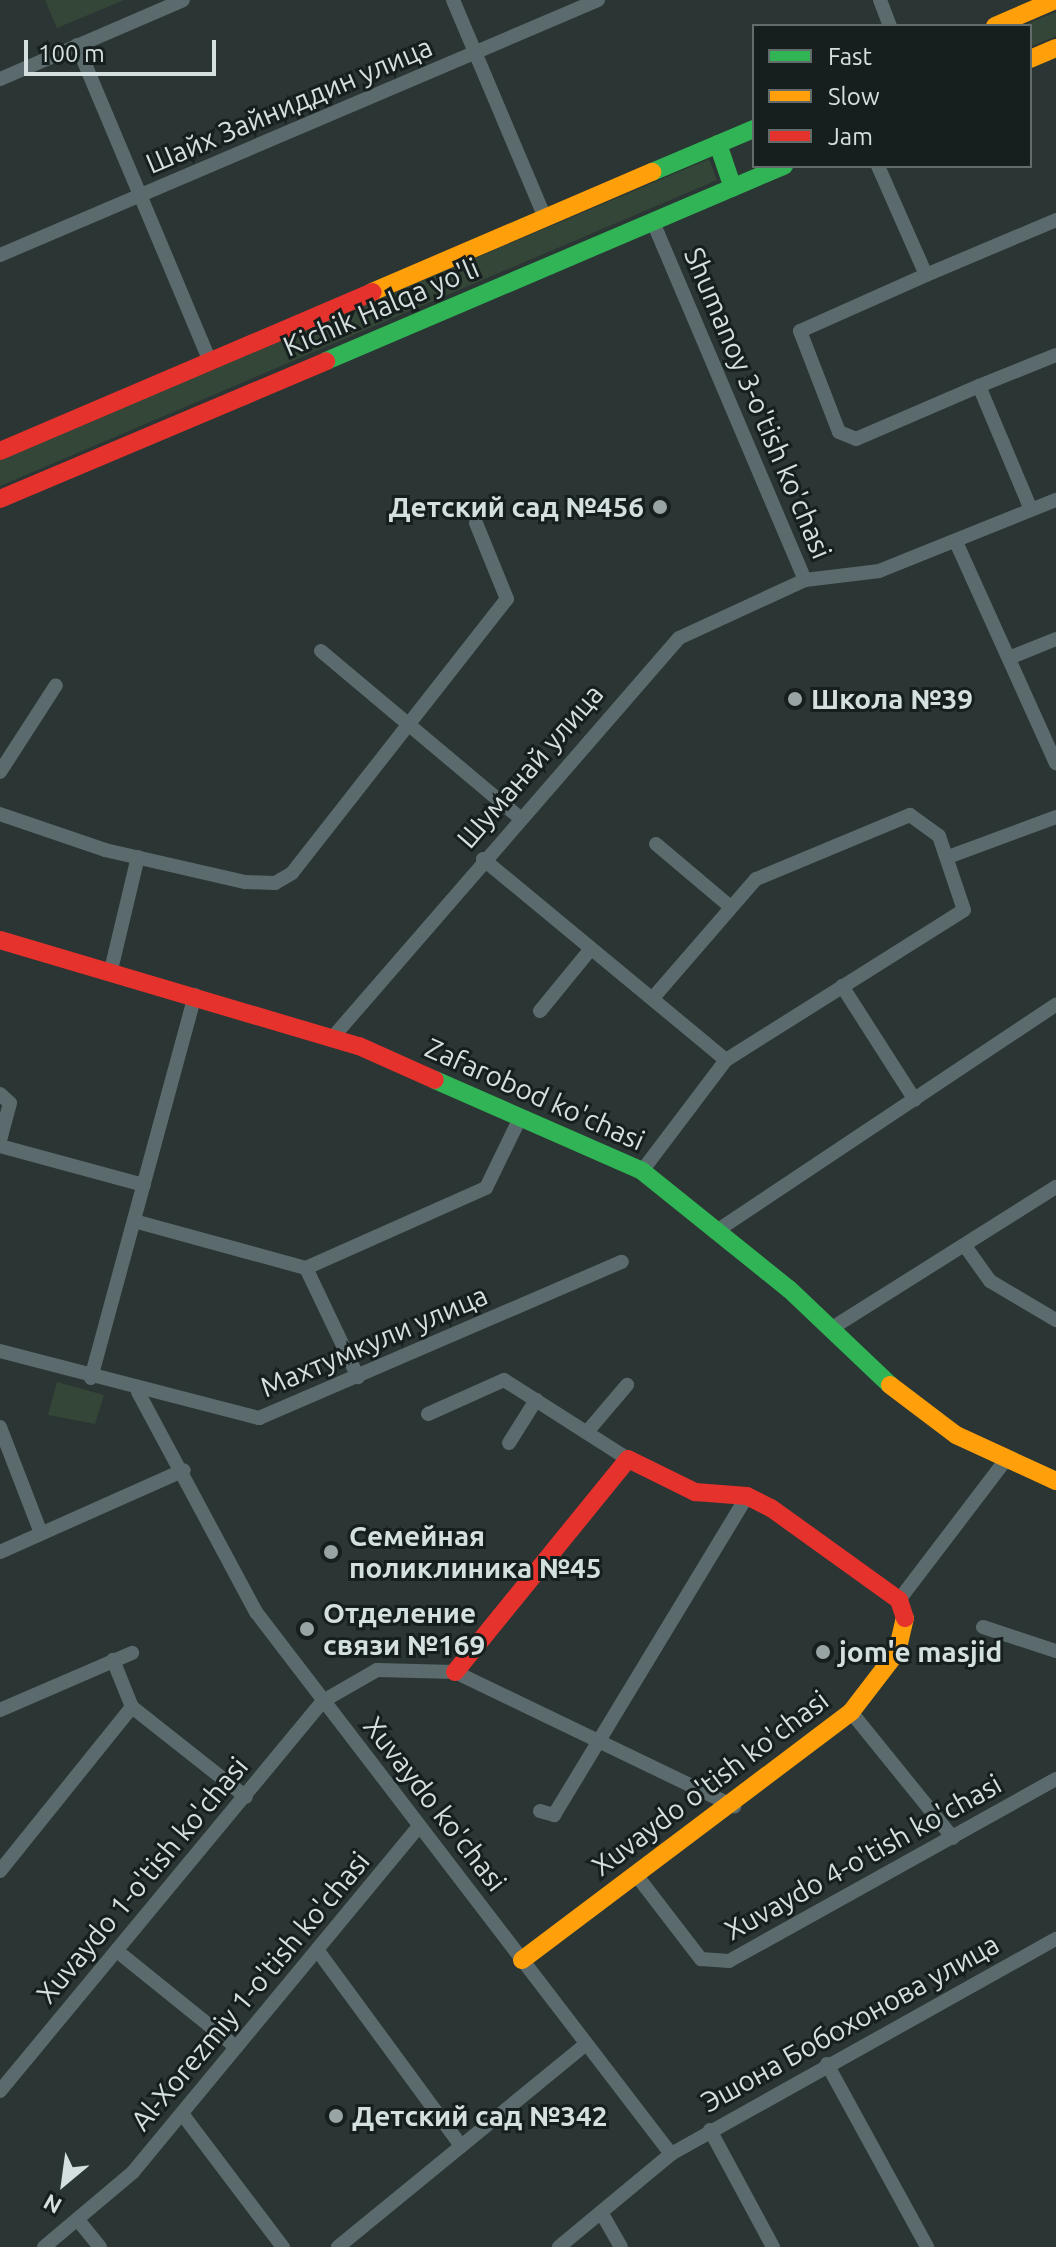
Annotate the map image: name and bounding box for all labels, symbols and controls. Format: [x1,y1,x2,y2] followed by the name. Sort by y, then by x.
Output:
[28,24,220,74] scale bar
[752,24,1032,168] legend
[141,29,437,181] street label: Шайх Зайниддин улица
[38,40,105,67] text: 100 m
[828,43,872,70] text: Fast
[828,83,880,110] text: Slow
[828,123,873,150] text: Jam
[677,242,839,564] street label: Shumanoy 3-o'tish ko'chasi
[278,251,484,363] street label: Kichik Halqa yo'li
[388,490,644,524] place label: Детский сад №456
[651,498,669,516] marker: Детский сад №456
[450,677,610,855] street label: Шуманай улица
[811,682,973,716] place label: Школа №39
[786,690,804,708] marker: Школа №39
[420,1031,650,1157] street label: Zafarobod ko'chasi
[255,1278,493,1404] street label: Махтумкули улица
[349,1519,602,1585] place label: Семейная поликлиника №45
[320,1541,342,1563] marker: Семейная поликлиника №45
[323,1596,485,1662] place label: Отделение связи №169
[298,1620,316,1638] marker: Отделение связи №169
[839,1635,1002,1669] place label: jom'e masjid
[814,1643,832,1661] marker: jom'e masjid
[585,1683,835,1883] street label: Xuvaydo o'tish ko'chasi
[356,1710,514,1898] street label: Xuvaydo ko'chasi
[29,1750,255,2010] street label: Xuvaydo 1-o'tish ko'chasi
[719,1767,1007,1947] street label: Xuvaydo 4-o'tish ko'chasi
[124,1845,376,2137] street label: Al-Xorezmiy 1-o'tish ko'chasi
[695,1927,1005,2119] street label: Эшона Бобохонова улица
[352,2099,608,2133] place label: Детский сад №342
[327,2107,345,2125] marker: Детский сад №342
[24,2143,104,2223] north arrow
[39,2190,65,2219] text: N

